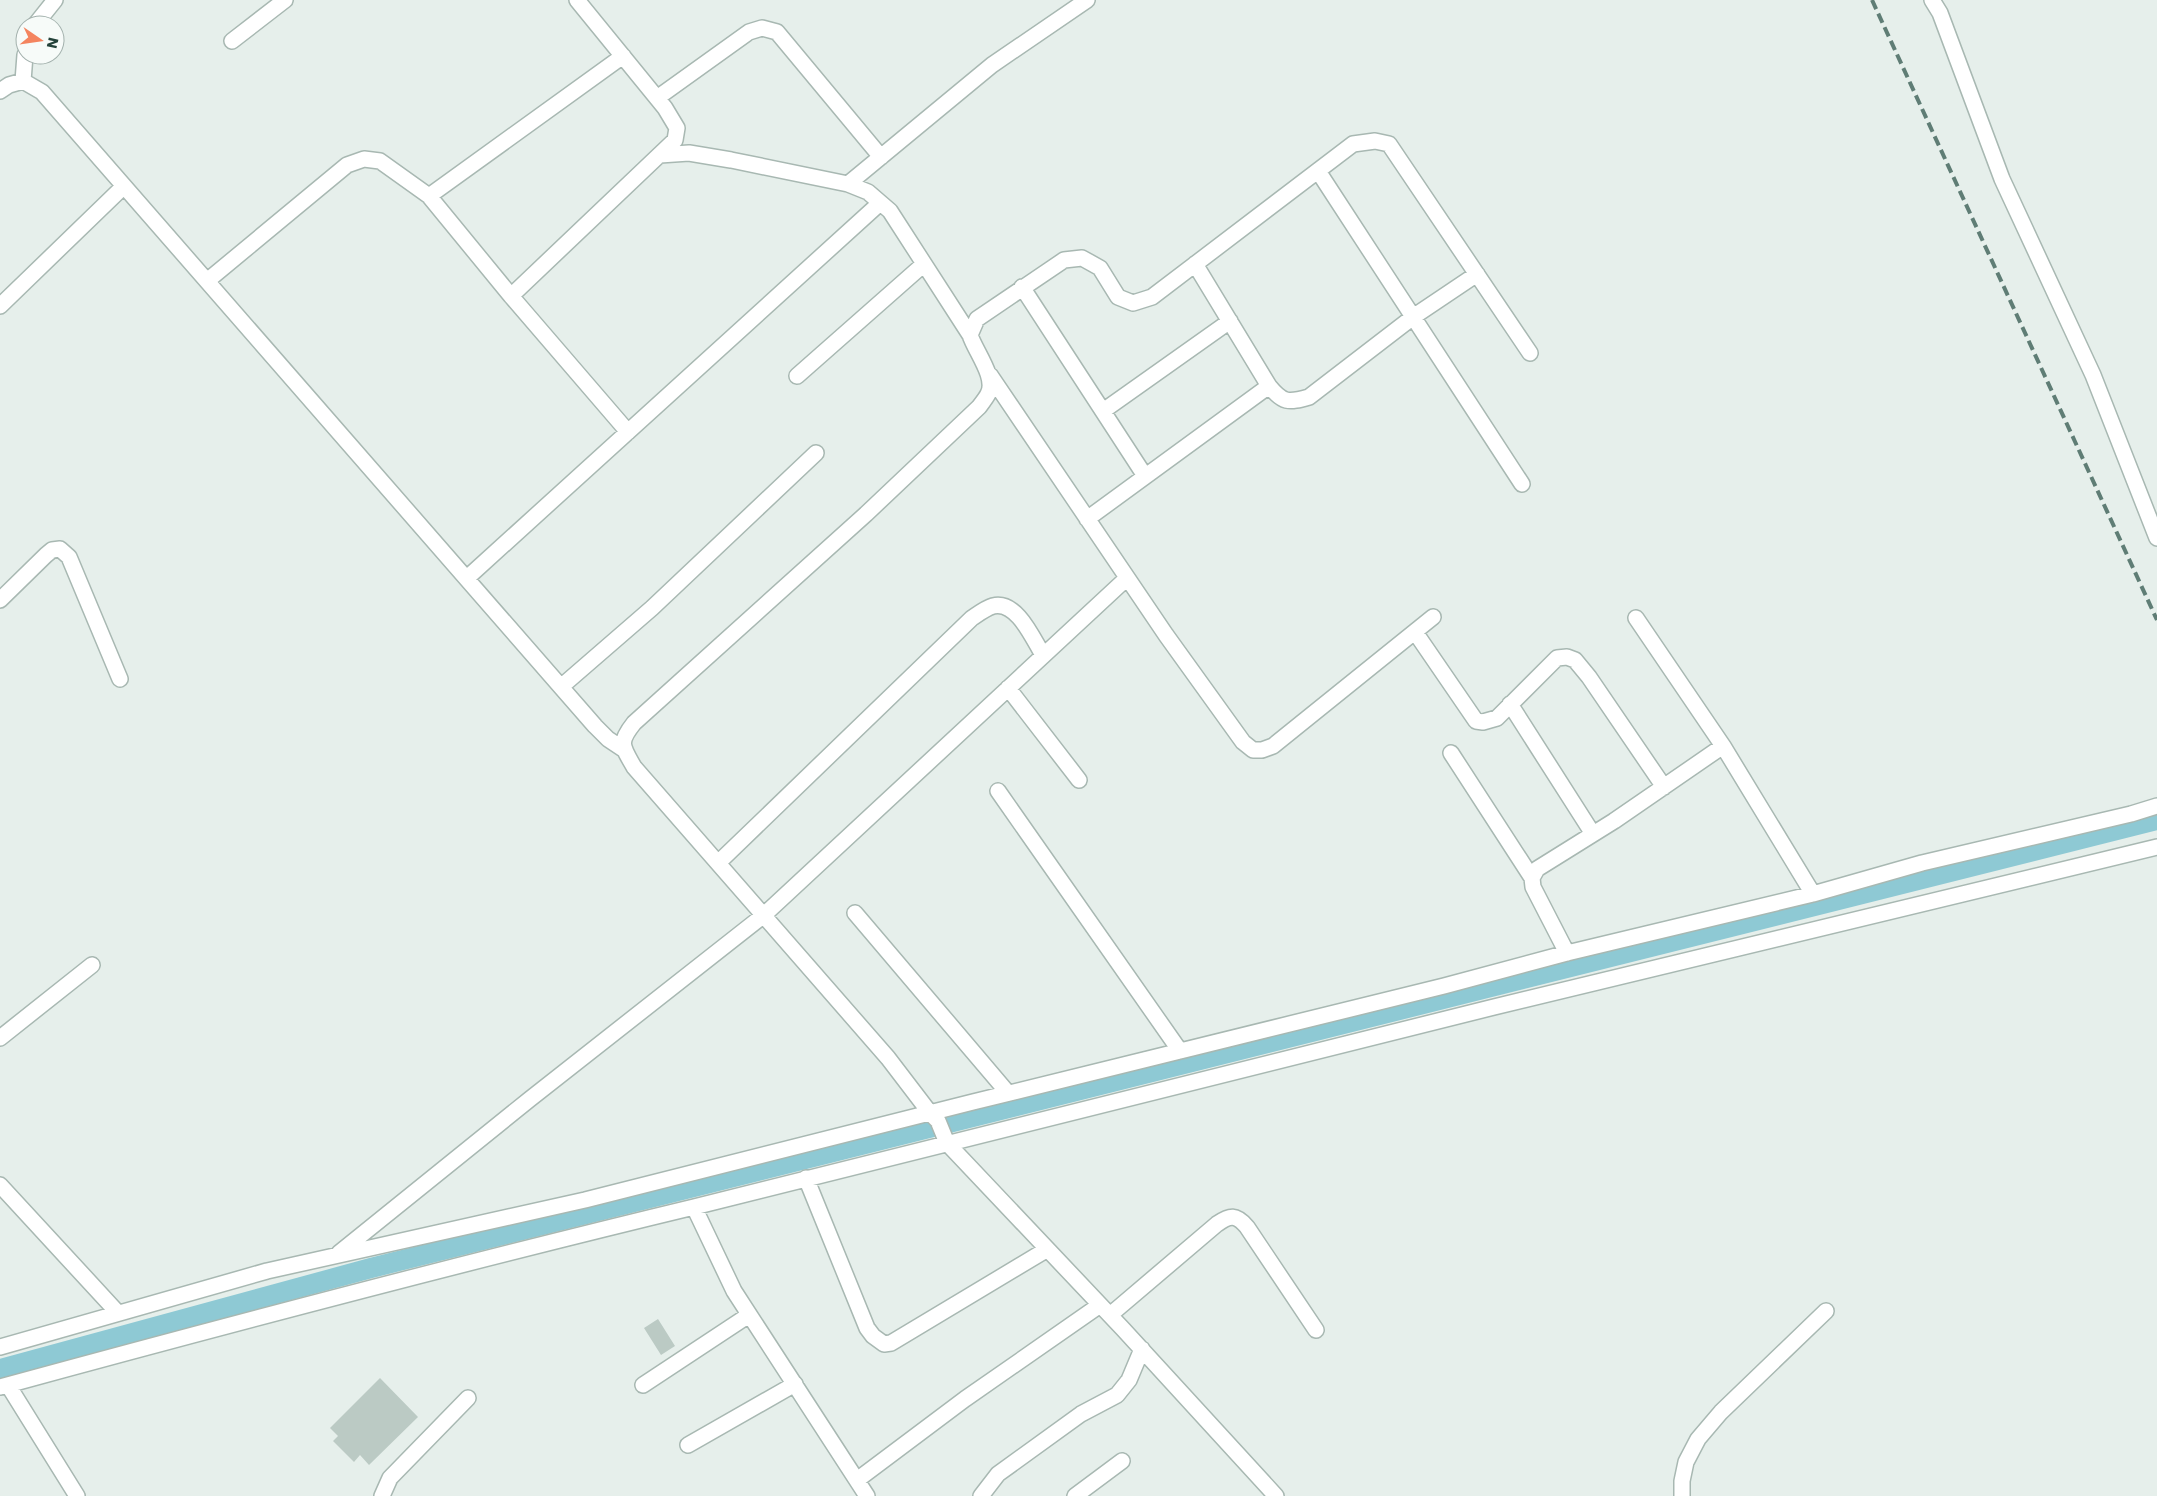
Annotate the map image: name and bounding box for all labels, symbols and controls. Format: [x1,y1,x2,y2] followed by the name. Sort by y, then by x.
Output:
[15,15,65,65] north arrow
[42,36,64,50] text: N

